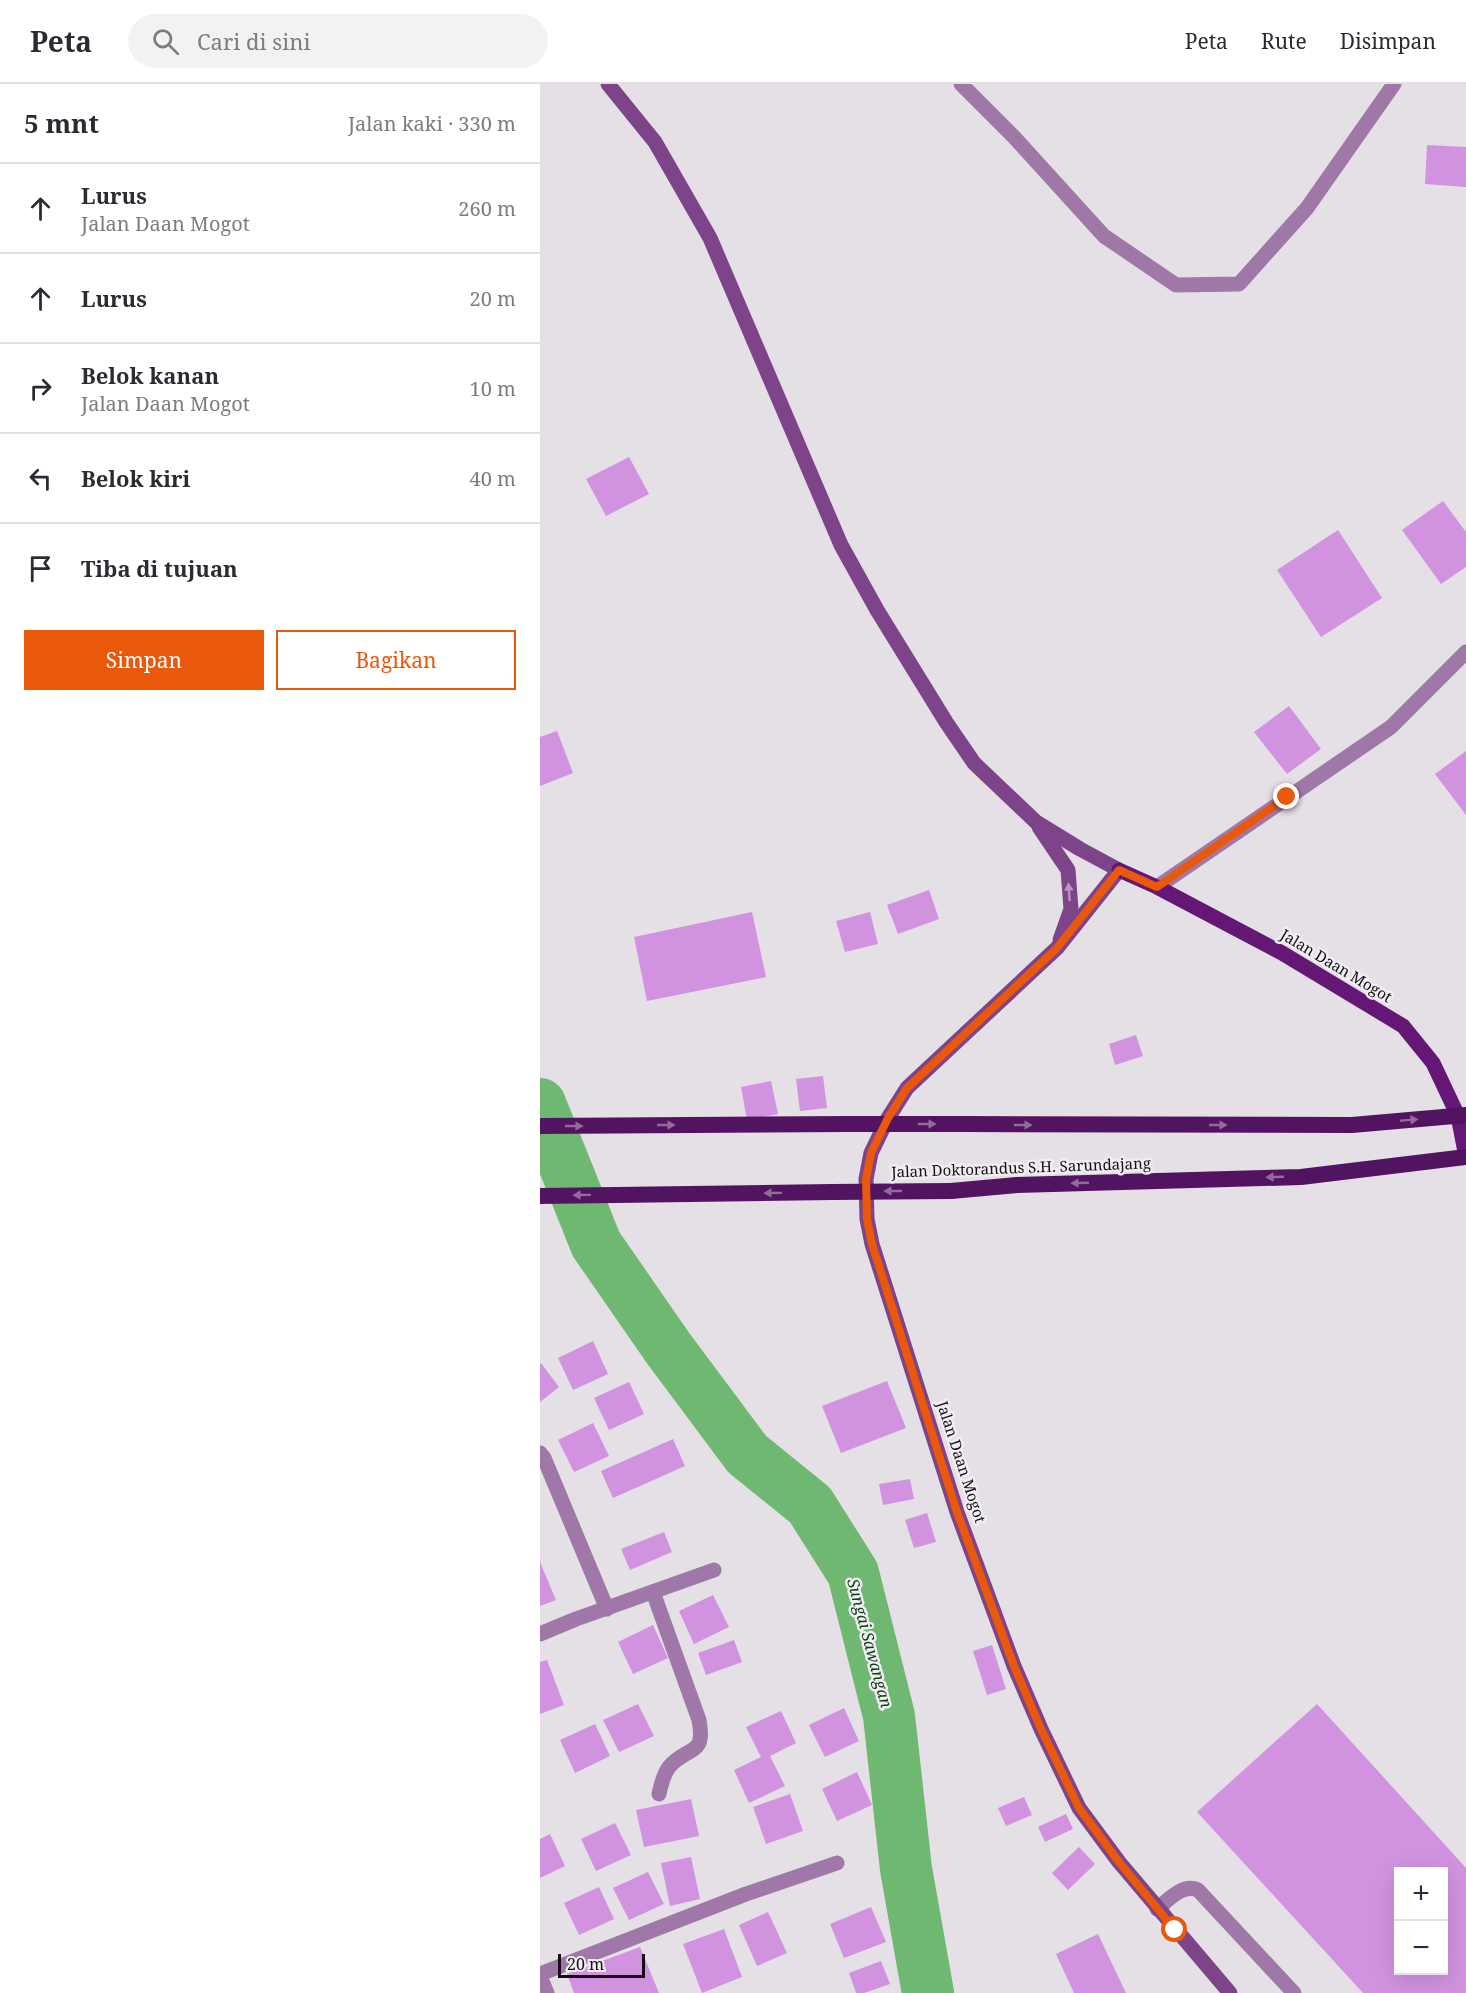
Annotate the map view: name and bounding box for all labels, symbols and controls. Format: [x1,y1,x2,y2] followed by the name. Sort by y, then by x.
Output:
[128,14,548,68] search box
[30,22,92,60] text: Peta
[149,25,182,58] icon: search
[197,26,311,56] text: Cari di sini
[1185,27,1228,55] text: Peta
[1261,27,1307,55] text: Rute
[1340,27,1436,55] text: Disimpan
[24,105,99,141] text: 5 mnt
[348,110,516,137] text: Jalan kaki · 330 m
[81,180,147,210] text: Lurus
[24,192,57,225] icon: ahead
[458,195,516,222] text: 260 m
[81,210,250,237] text: Jalan Daan Mogot
[24,282,57,315] icon: ahead
[81,283,147,313] text: Lurus
[470,285,516,312] text: 20 m
[81,360,219,390] text: Belok kanan
[24,372,57,405] icon: right
[470,375,516,402] text: 10 m
[81,390,250,417] text: Jalan Daan Mogot
[24,462,57,495] icon: left
[81,463,190,493] text: Belok kiri
[470,465,516,492] text: 40 m
[24,552,57,585] icon: arrive
[81,553,238,583] text: Tiba di tujuan
[24,630,264,690] button: Simpan
[276,630,516,690] button: Bagikan
[1273,783,1299,809] route end
[1065,882,1074,901] one-way arrow
[1276,923,1396,1006] street label: Jalan Daan Mogot
[1400,1115,1419,1125] one-way arrow
[917,1119,936,1129] one-way arrow
[656,1120,675,1130] one-way arrow
[1013,1120,1032,1130] one-way arrow
[1208,1120,1227,1130] one-way arrow
[564,1121,583,1131] one-way arrow
[890,1152,1151,1182] street label: Jalan Doktorandus S.H. Sarundajang
[1265,1173,1284,1182] one-way arrow
[1070,1178,1089,1188] one-way arrow
[883,1186,902,1196] one-way arrow
[764,1188,783,1197] one-way arrow
[572,1190,591,1200] one-way arrow
[933,1397,991,1525] street label: Jalan Daan Mogot
[842,1576,898,1710] water label: Sungai Sawangan
[1394,1867,1448,1975] map controls
[1394,1867,1448,1921] button: +
[1161,1916,1187,1942] route start
[1394,1921,1448,1975] button: −
[558,1951,645,1978] scale bar
[567,1953,604,1975] text: 20 m

